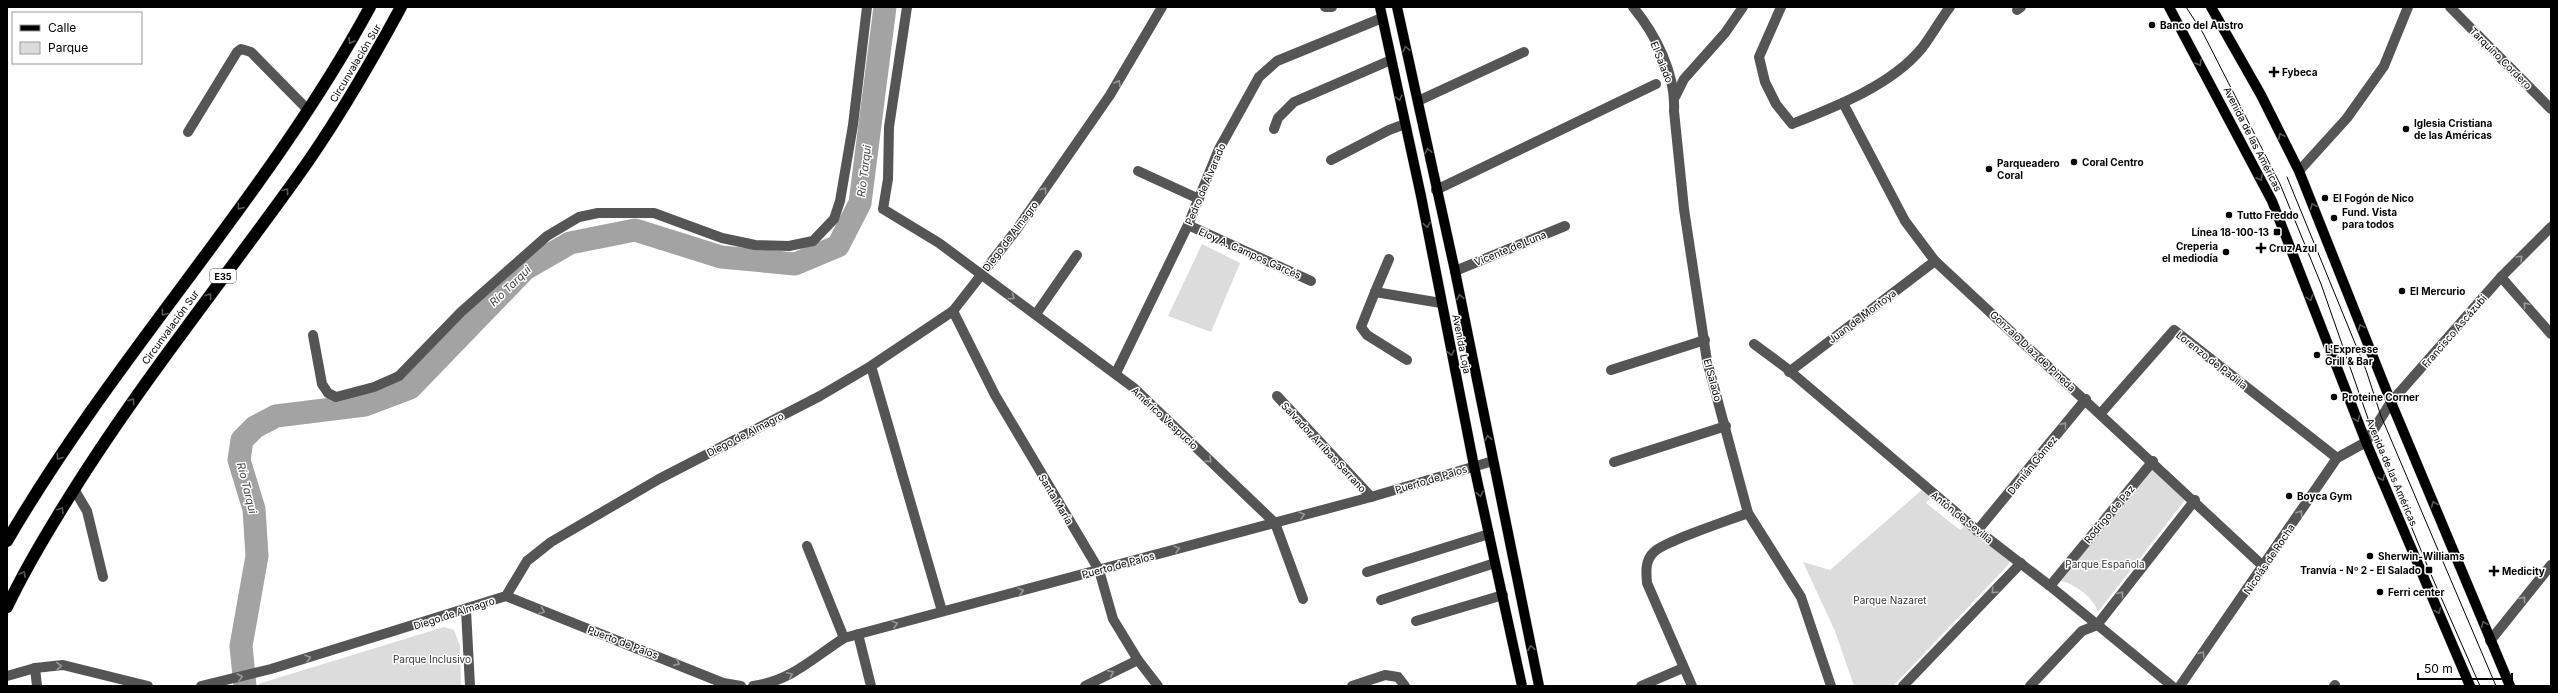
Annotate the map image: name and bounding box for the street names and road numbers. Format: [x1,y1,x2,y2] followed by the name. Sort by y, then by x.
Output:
[327,22,383,104] street label: Circunvalación Sur
[2468,25,2534,91] street label: Tarquino Cordero
[1648,40,1676,84] street label: El Salado
[2221,85,2285,193] street label: Avenida de las Américas
[1182,141,1228,227] street label: Pedro de Alvarado
[980,199,1040,273] street label: Diego de Almagro
[1197,225,1303,281] street label: Eloy A. Campos Garcés
[1472,228,1548,268] street label: Vicente de Luna
[210,269,236,283] road number: E35
[139,287,201,366] street label: Circunvalación Sur
[1826,287,1898,345] street label: Juan de Montoya
[2419,292,2489,370] street label: Francisco Ascázubi
[1988,308,2078,394] street label: Gonzalo Díaz de Pineda
[1450,313,1474,375] street label: Avenida Loja
[2174,329,2250,391] street label: Lorenzo de Padilla
[1702,357,1724,403] street label: El Salado
[1129,384,1201,452] street label: Américo Vespucio
[1279,399,1369,495] street label: Salvador Arribas Serrano
[705,409,785,459] street label: Diego de Almagro
[2364,416,2420,528] street label: Avenida de las Américas
[2005,433,2059,497] street label: Damián Gómez
[1394,462,1468,496] street label: Puerto de Palos
[1036,472,1076,526] street label: Santa María
[2081,483,2137,545] street label: Rodrigo de Paz
[1929,488,1995,546] street label: Antón de Sevilla
[2241,522,2297,596] street label: Nicolás de Rocha
[1080,550,1156,580] street label: Puerto de Palos
[412,594,496,632] street label: Diego de Almagro
[586,623,660,661] street label: Puerto de Palos

